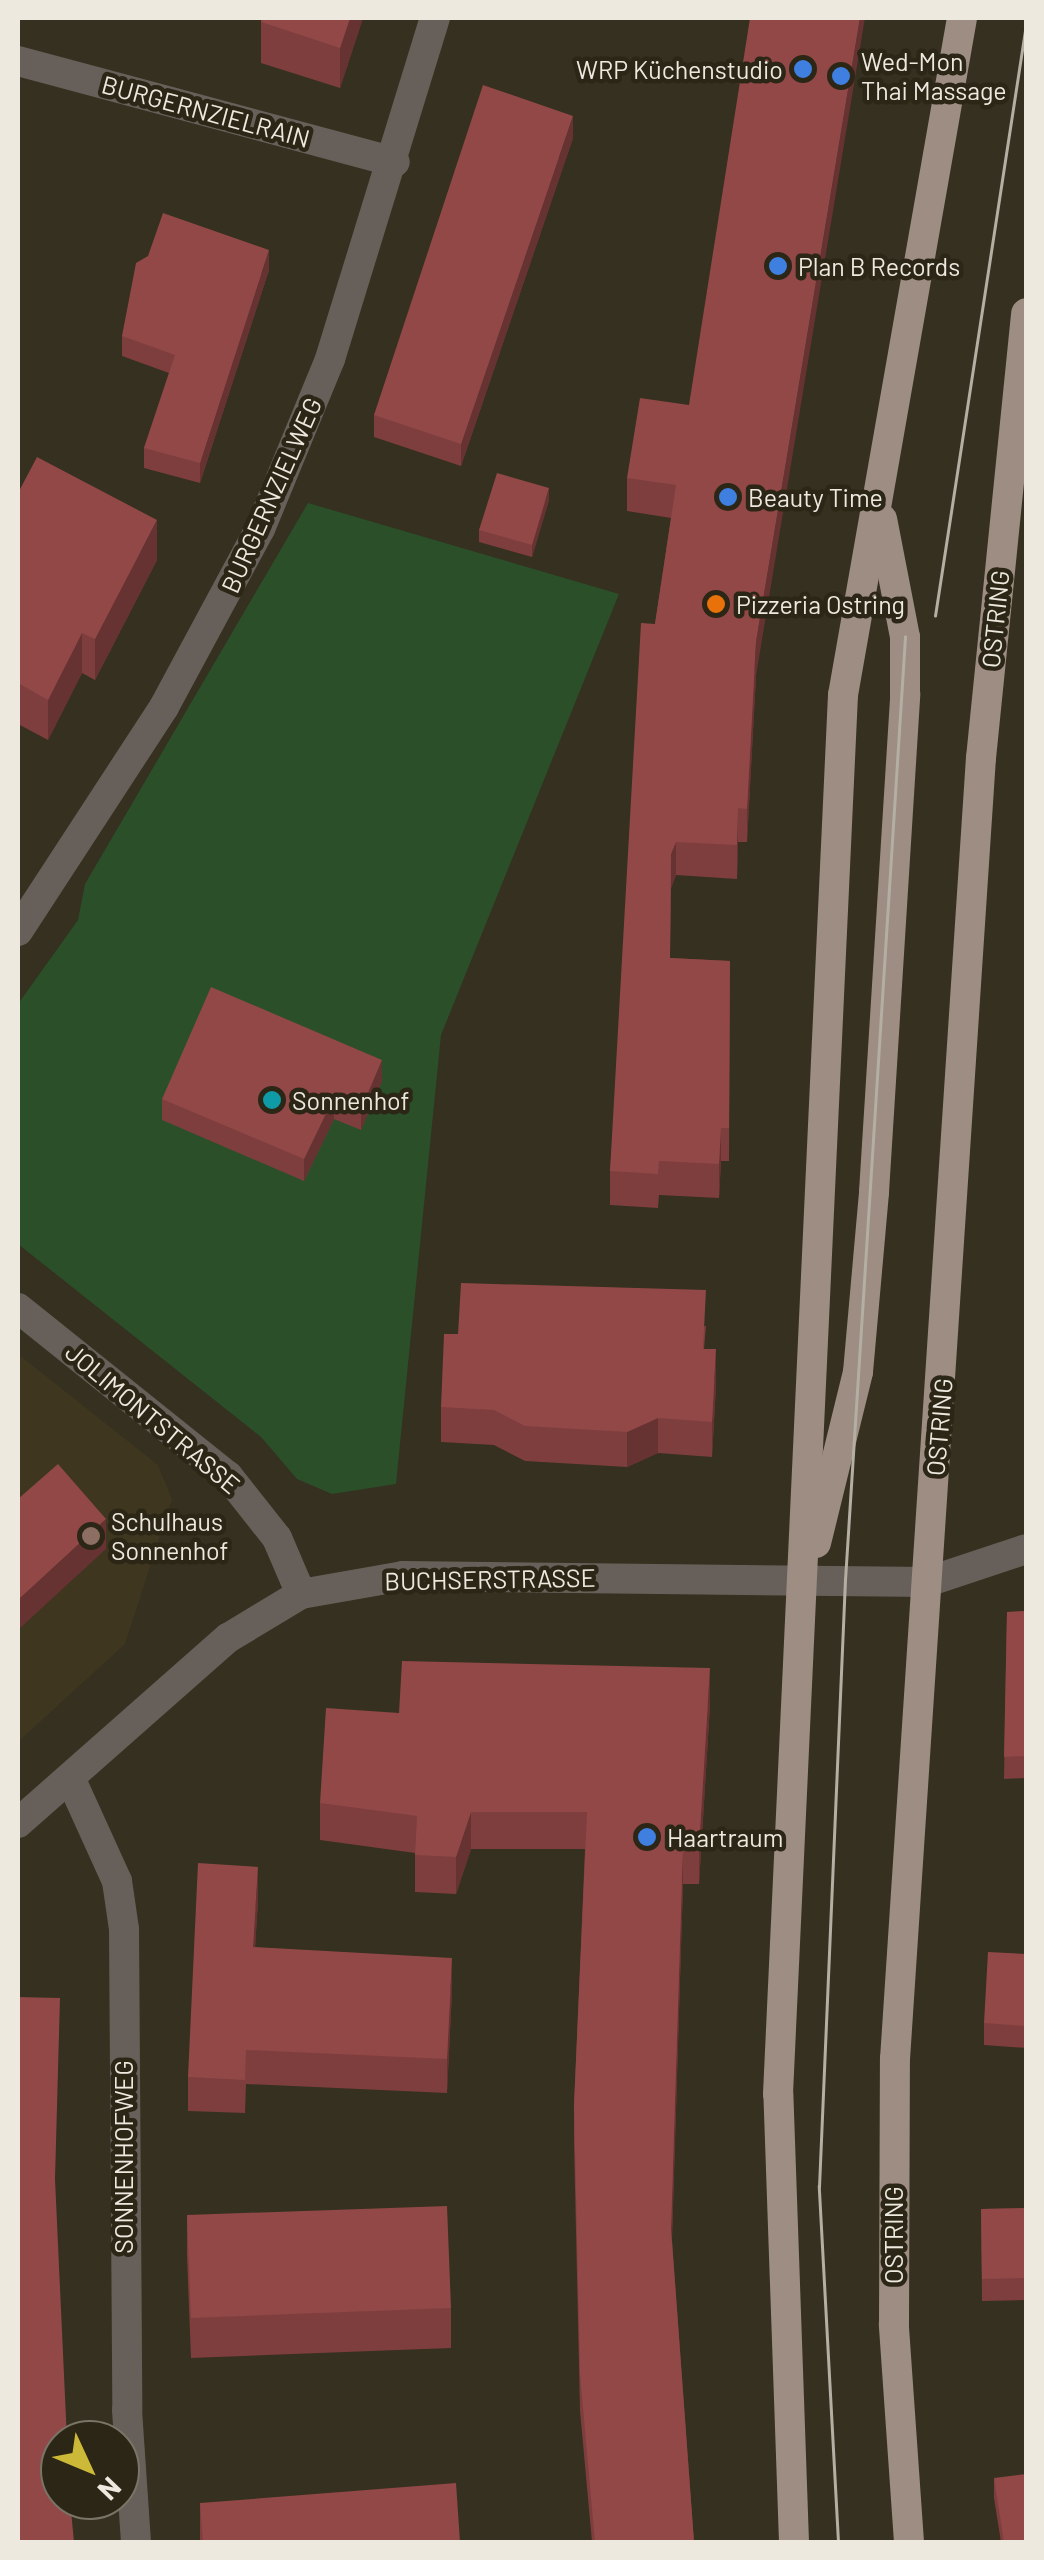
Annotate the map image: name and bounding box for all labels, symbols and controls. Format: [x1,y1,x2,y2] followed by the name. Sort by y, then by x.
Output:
[861,47,1007,106] place label: Wed-Mon Thai Massage
[576,54,783,84] place label: WRP Küchenstudio
[792,58,814,80] marker: WRP Küchenstudio
[830,65,852,87] marker: Wed-Mon Thai Massage
[99,69,313,153] street label: BURGERNZIELRAIN
[798,251,960,281] place label: Plan B Records
[767,255,789,277] marker: Plan B Records
[214,393,328,597] street label: BURGERNZIELWEG
[748,482,883,512] place label: Beauty Time
[717,486,739,508] marker: Beauty Time
[975,569,1015,669] street label: OSTRING
[736,589,905,619] place label: Pizzeria Ostring
[705,593,727,615] marker: Pizzeria Ostring
[292,1085,409,1115] place label: Sonnenhof
[261,1089,283,1111] marker: Sonnenhof
[60,1336,246,1500] street label: JOLIMONTSTRASSE
[920,1377,958,1477] street label: OSTRING
[111,1507,228,1566] place label: Schulhaus Sonnenhof
[80,1525,102,1547] marker: Schulhaus Sonnenhof
[384,1562,596,1596] street label: BUCHSERSTRASSE
[667,1822,783,1852] place label: Haartraum
[636,1826,658,1848] marker: Haartraum
[108,2060,138,2254] street label: SONNENHOFWEG
[878,2186,908,2284] street label: OSTRING
[40,2420,140,2520] north arrow
[91,2471,129,2508] text: N

